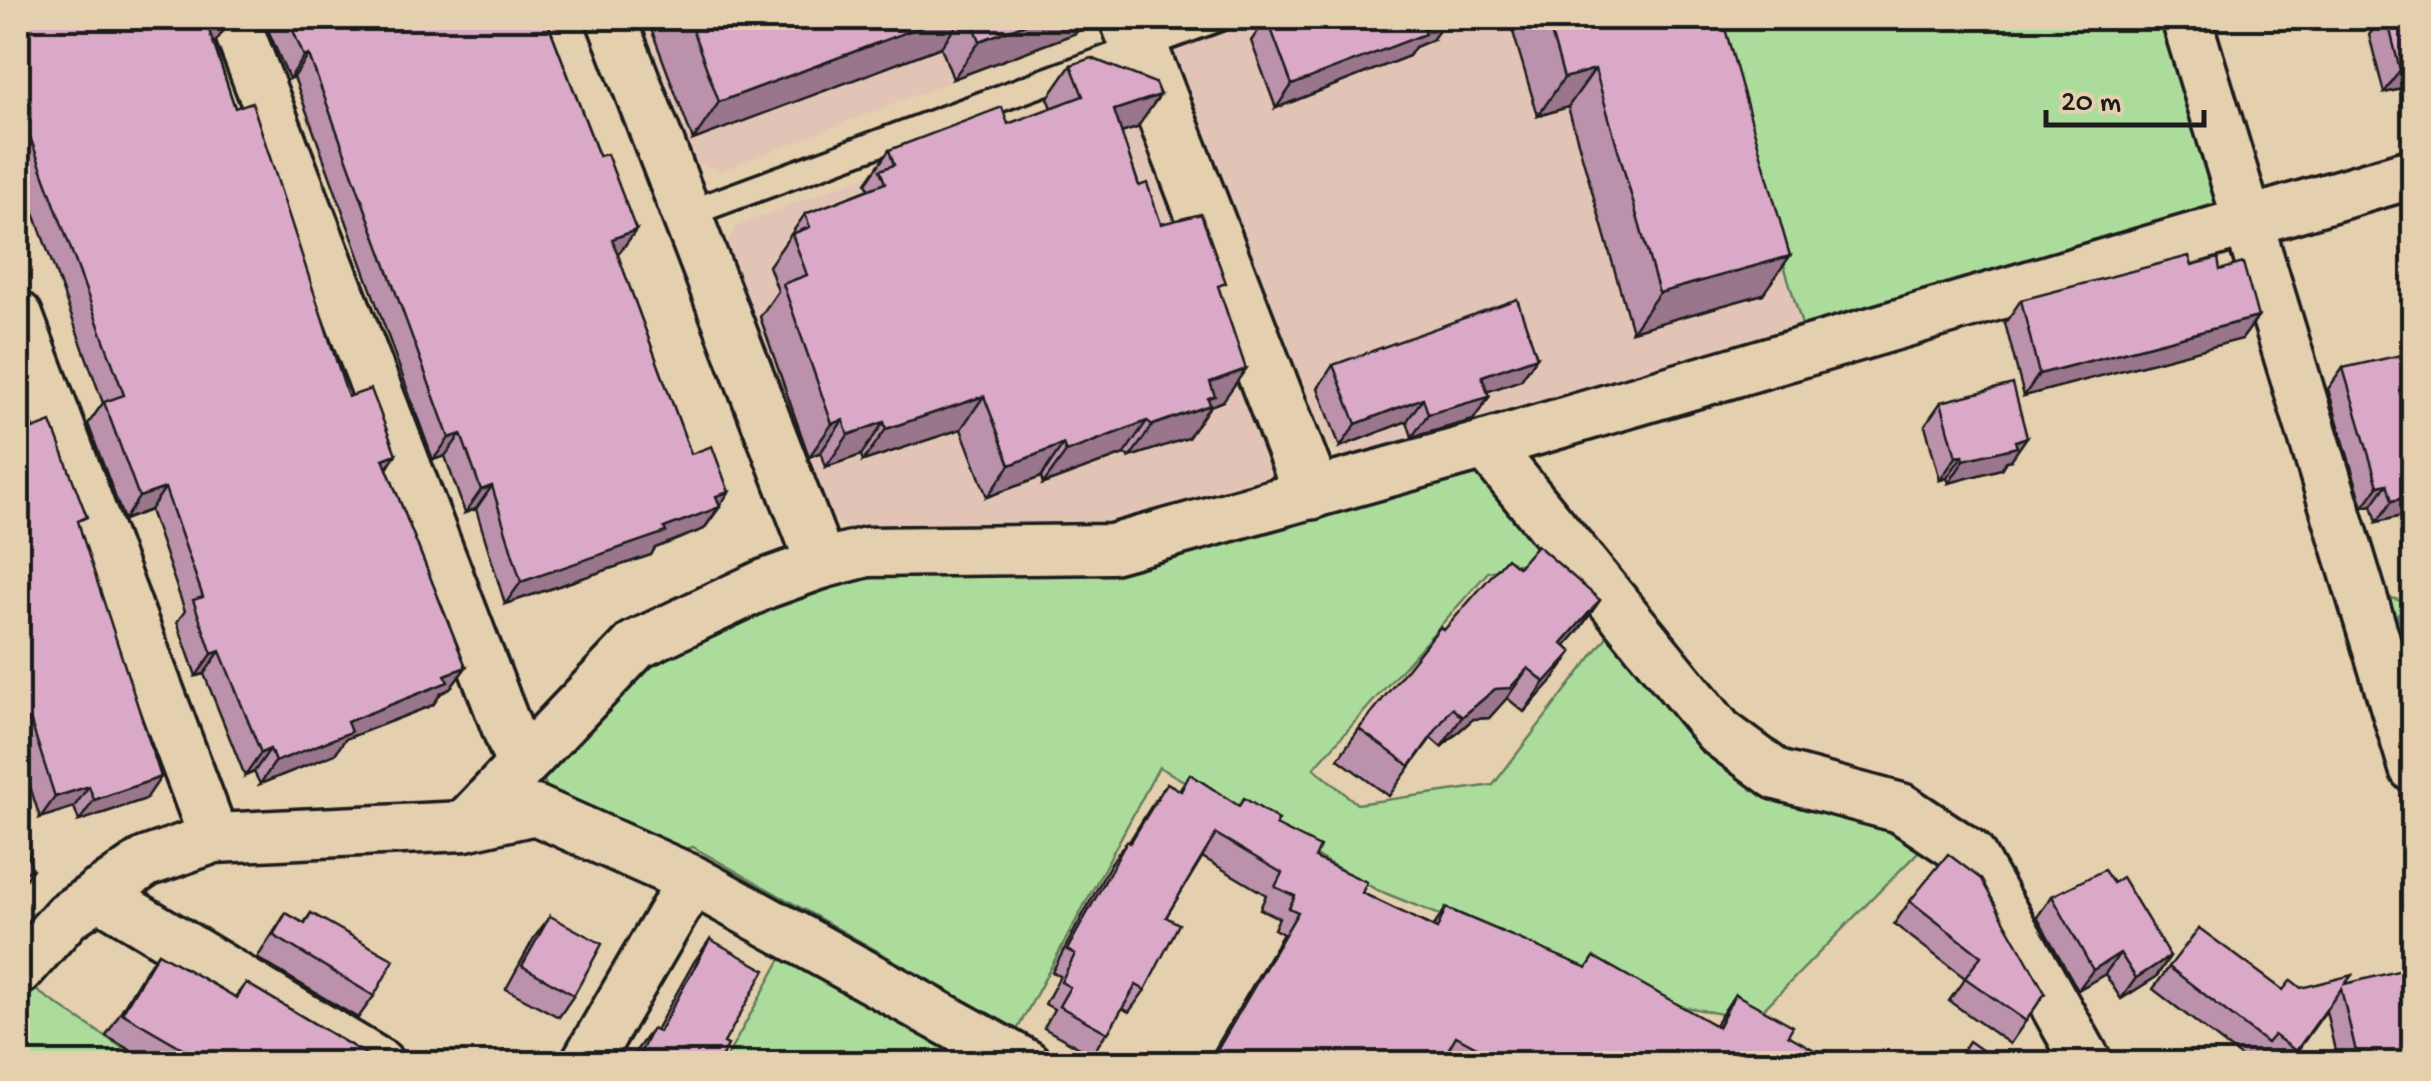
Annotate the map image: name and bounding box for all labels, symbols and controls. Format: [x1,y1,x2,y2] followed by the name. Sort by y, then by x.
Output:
[2046,65,2204,127] scale bar
[2061,87,2121,122] text: 20 m

